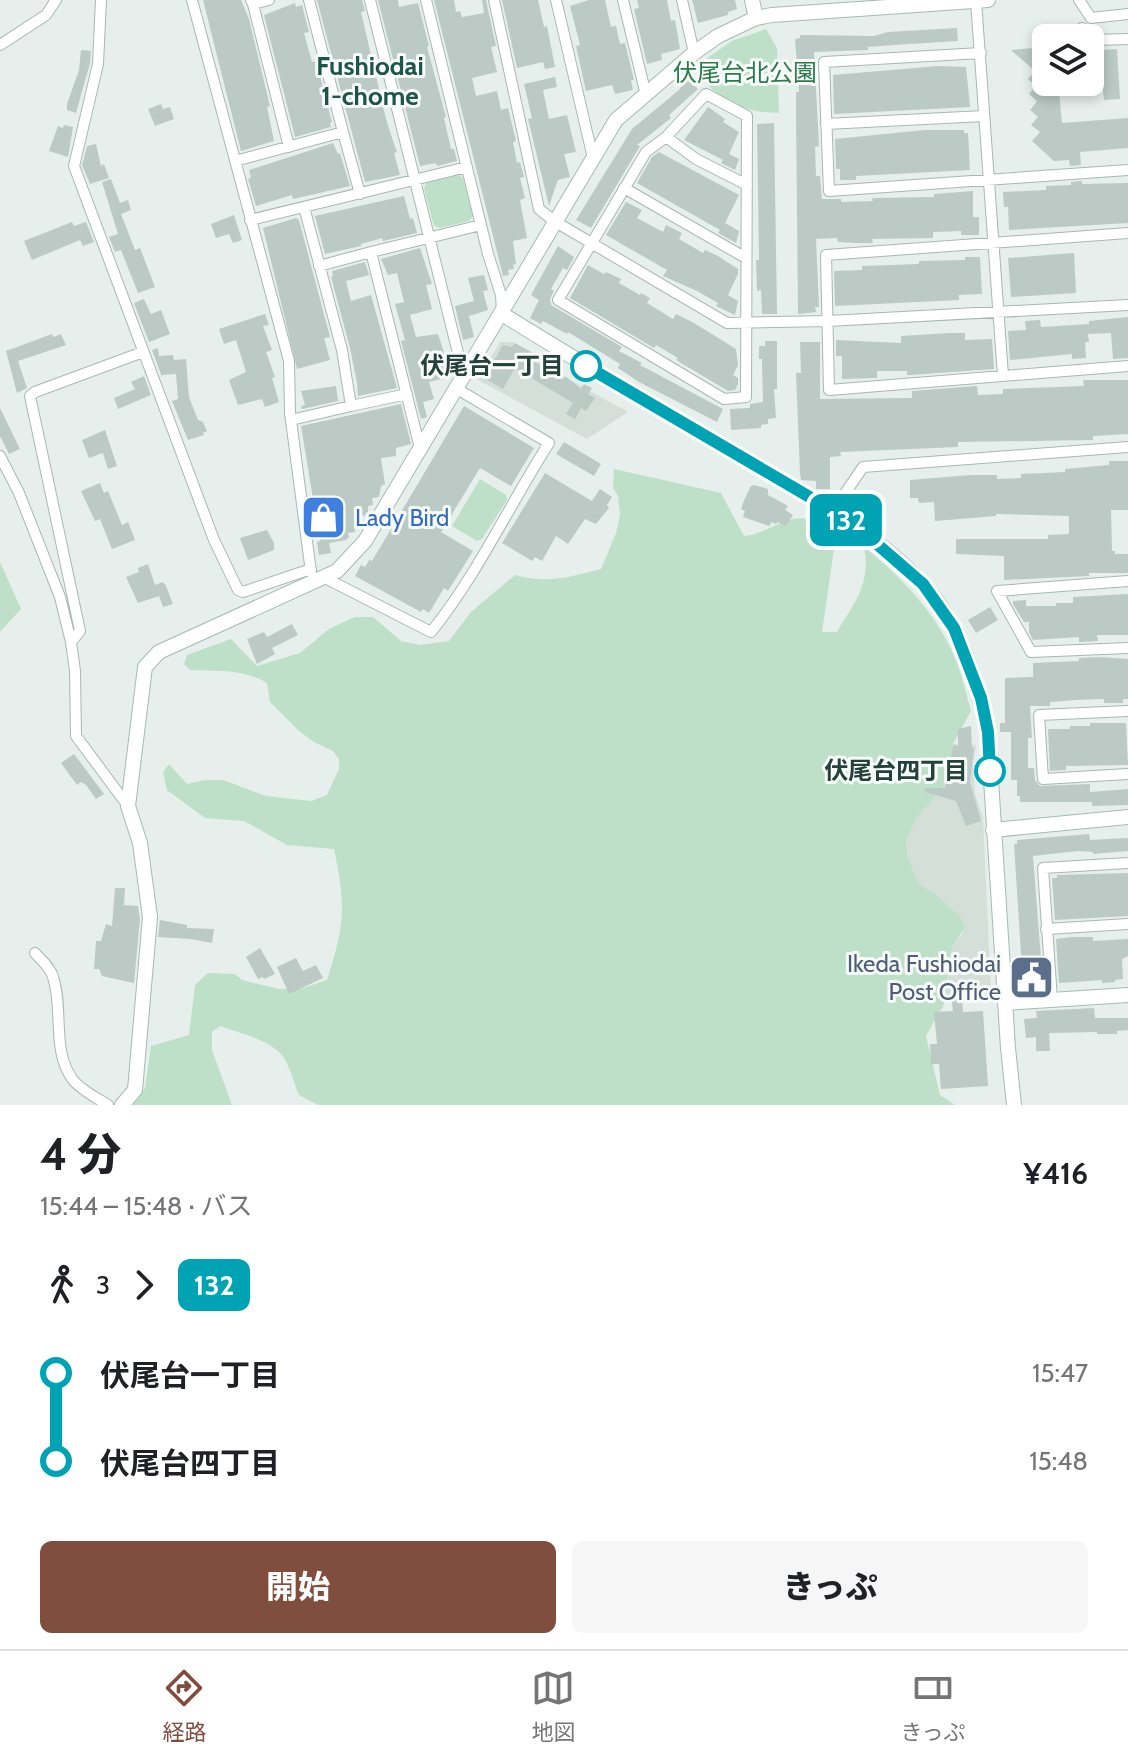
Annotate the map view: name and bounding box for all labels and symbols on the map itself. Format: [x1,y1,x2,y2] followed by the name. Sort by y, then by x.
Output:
[316,50,424,112] district label: Fushiodai 1-chome
[673,58,817,87] park label: 伏尾台北公園
[420,351,564,380] place label: 伏尾台一丁目
[571,351,601,381] marker: 伏尾台一丁目
[300,494,348,542] shop icon: Lady Bird
[800,494,892,546] line badge: 132
[355,503,449,532] place label: Lady Bird
[824,756,968,785] place label: 伏尾台四丁目
[975,756,1005,786] marker: 伏尾台四丁目
[847,949,1001,1006] place label: Ikeda Fushiodai Post Office
[1008,954,1056,1002] public building icon: Ikeda Fushiodai Post Office

